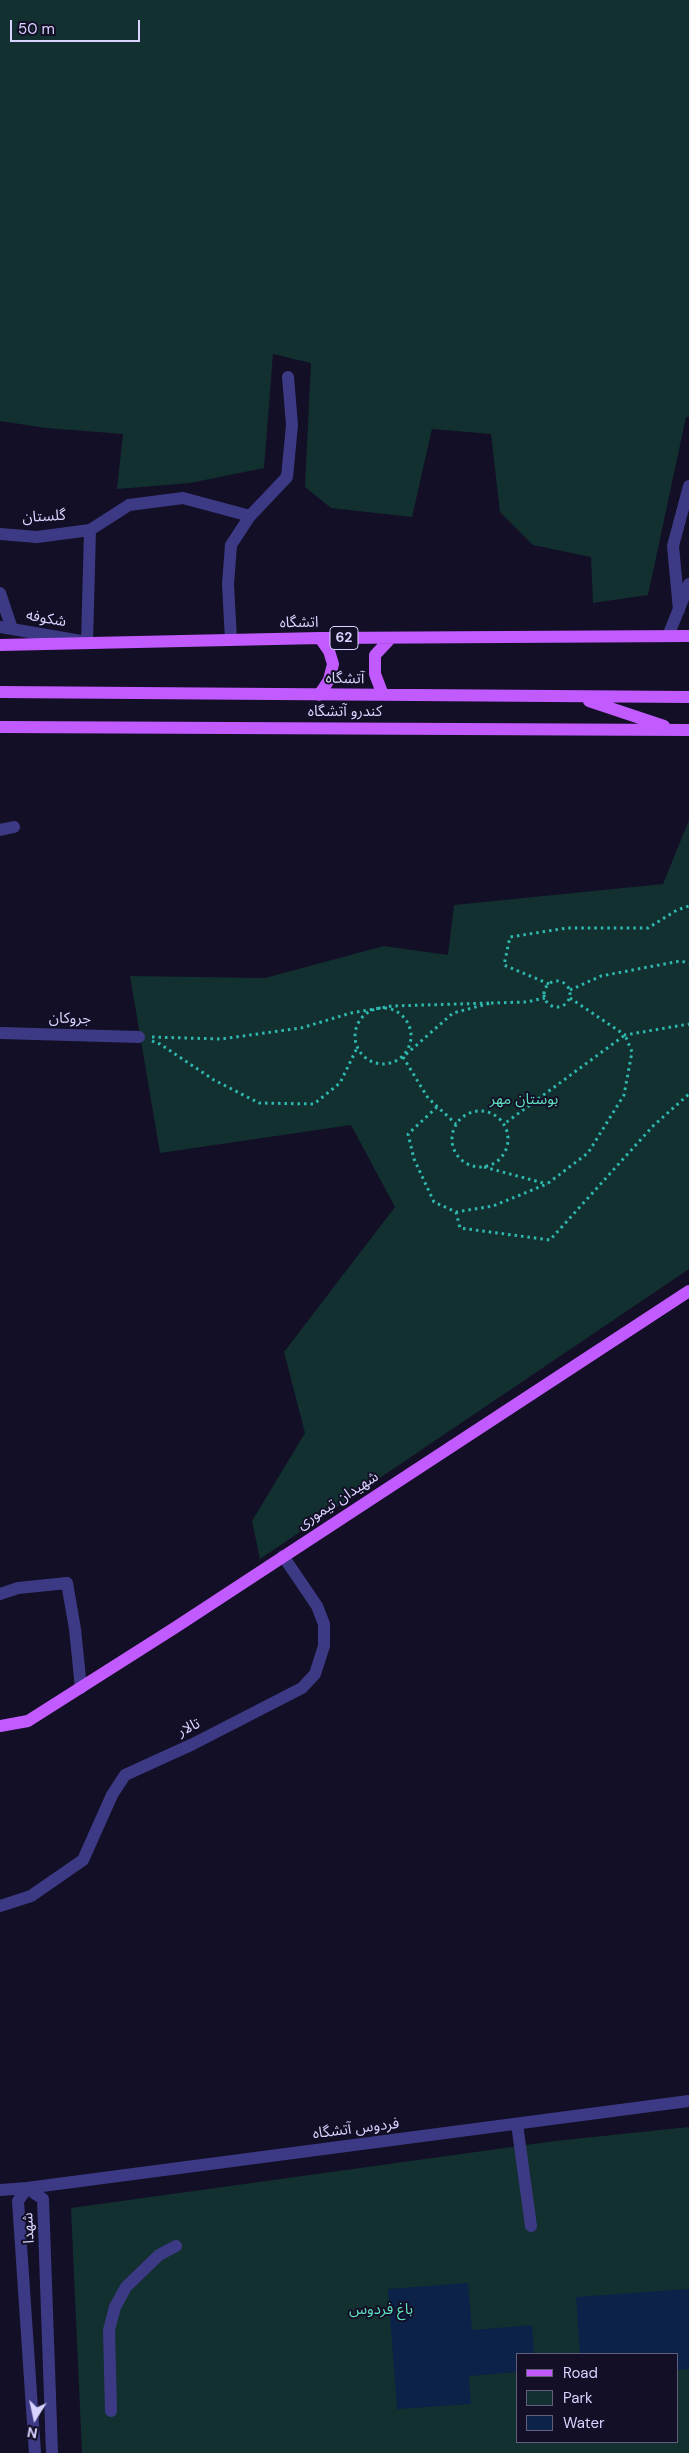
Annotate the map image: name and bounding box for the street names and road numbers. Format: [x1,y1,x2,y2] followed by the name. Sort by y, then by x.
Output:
[22,507,66,527] street label: گلستان
[25,607,67,631] street label: شکوفه
[279,614,319,632] street label: اتشگاه
[330,626,358,650] road number: 62
[325,670,365,688] street label: آتشگاه
[308,703,382,721] street label: کندرو آتشگاه
[49,1010,91,1028] street label: جروکان
[294,1468,382,1534] street label: شهیدان تیموری
[175,1715,203,1741] street label: تالار
[312,2115,400,2143] street label: فردوس آتشگاه
[19,2212,39,2244] street label: شهدا

